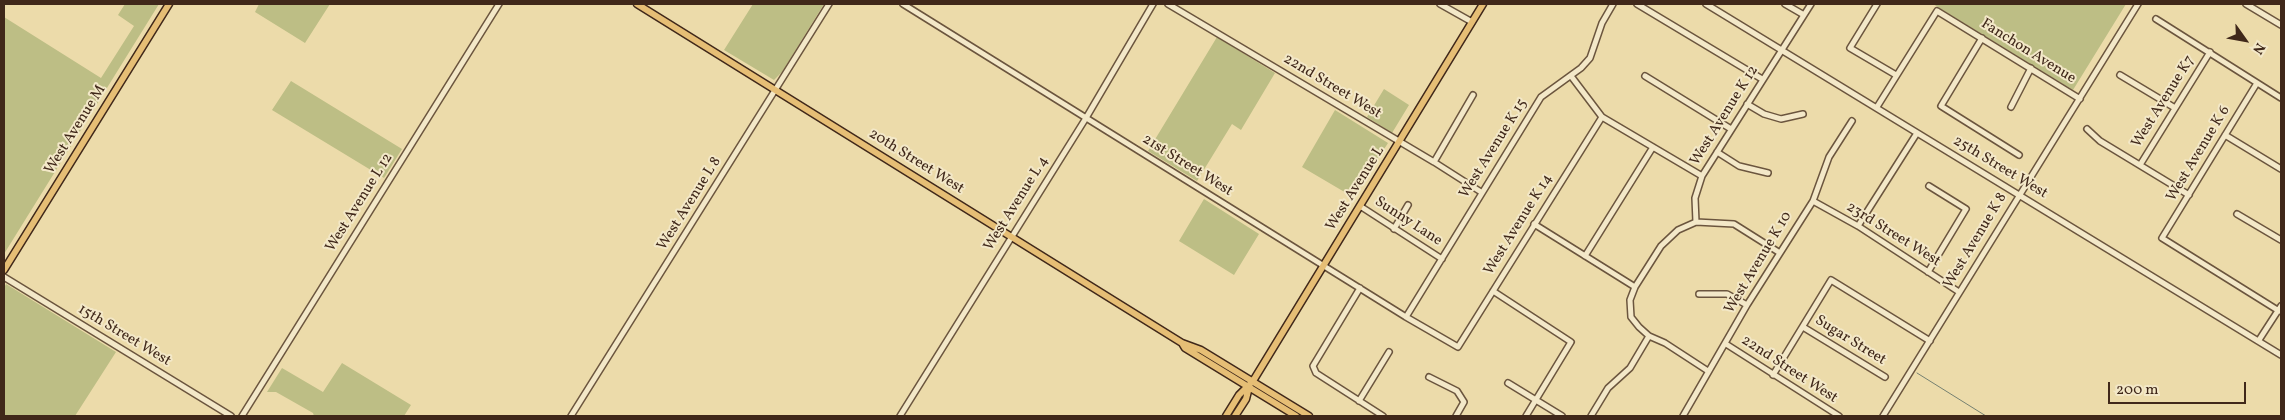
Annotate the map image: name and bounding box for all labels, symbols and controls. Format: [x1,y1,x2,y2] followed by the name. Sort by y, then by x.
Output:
[2220,15,2270,65] north arrow
[1977,16,2079,88] street label: Fanchon Avenue
[2247,39,2269,58] text: N
[1280,51,1384,123] street label: 22nd Street West
[2129,53,2199,151] street label: West Avenue K7
[1687,63,1763,169] street label: West Avenue K 12
[41,82,111,178] street label: West Avenue M
[1456,96,1532,202] street label: West Avenue K 15
[2163,103,2235,205] street label: West Avenue K 6
[865,125,967,199] street label: 20th Street West
[1138,131,1236,201] street label: 21st Street West
[1949,133,2051,203] street label: 25th Street West
[1323,143,1389,235] street label: West Avenue L
[322,150,398,256] street label: West Avenue L 12
[981,153,1053,255] street label: West Avenue L 4
[654,154,726,254] street label: West Avenue L 8
[1481,171,1557,279] street label: West Avenue K 14
[1940,190,2012,292] street label: West Avenue K 8
[1371,193,1445,251] street label: Sunny Lane
[1842,199,1944,271] street label: 23rd Street West
[1721,209,1797,317] street label: West Avenue K 10
[74,301,174,371] street label: 15th Street West
[1811,312,1889,370] street label: Sugar Street
[1737,332,1841,408] street label: 22nd Street West
[2110,372,2248,404] scale bar
[2116,380,2159,401] text: 200 m

